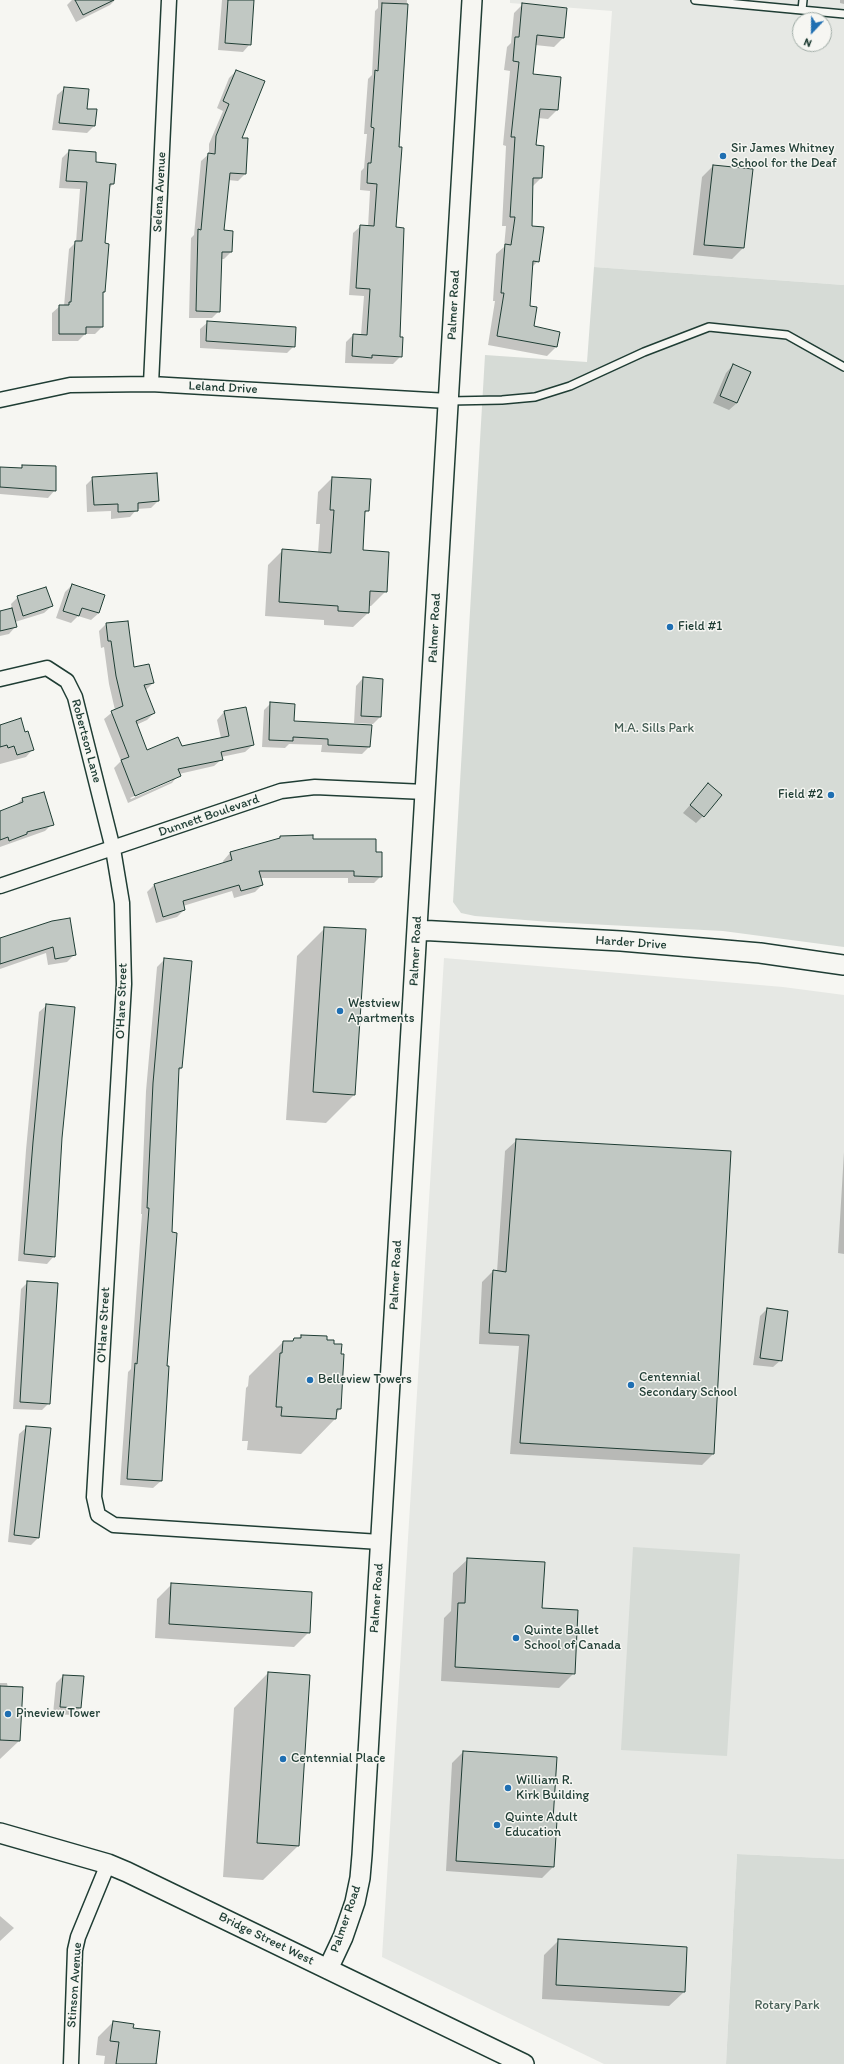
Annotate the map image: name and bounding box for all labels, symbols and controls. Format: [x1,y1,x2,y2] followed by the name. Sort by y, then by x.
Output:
[792,12,832,52] north arrow
[802,35,814,50] text: N
[731,141,837,172] place label: Sir James Whitney School for the Deaf
[150,151,170,233] street label: Selena Avenue
[718,151,728,161] marker: Sir James Whitney School for the Deaf
[444,270,464,340] street label: Palmer Road
[188,378,258,398] street label: Leland Drive
[425,593,445,663] street label: Palmer Road
[678,619,722,635] place label: Field #1
[665,622,675,632] marker: Field #1
[67,697,105,785] street label: Robertson Lane
[614,721,694,737] park label: M.A. Sills Park
[778,787,823,803] place label: Field #2
[826,790,836,800] marker: Field #2
[157,791,261,841] street label: Dunnett Boulevard
[406,916,426,986] street label: Palmer Road
[595,933,667,953] street label: Harder Drive
[113,963,131,1039] street label: O'Hare Street
[348,996,414,1027] place label: Westview Apartments
[335,1006,345,1016] marker: Westview Apartments
[386,1240,406,1310] street label: Palmer Road
[94,1287,114,1363] street label: O'Hare Street
[639,1370,737,1401] place label: Centennial Secondary School
[318,1372,412,1388] place label: Belleview Towers
[305,1375,315,1385] marker: Belleview Towers
[626,1380,636,1390] marker: Centennial Secondary School
[367,1562,387,1634] street label: Palmer Road
[524,1623,621,1654] place label: Quinte Ballet School of Canada
[511,1633,521,1643] marker: Quinte Ballet School of Canada
[16,1706,100,1722] place label: Pineview Tower
[3,1709,13,1719] marker: Pineview Tower
[291,1751,385,1767] place label: Centennial Place
[278,1754,288,1764] marker: Centennial Place
[516,1773,589,1804] place label: William R. Kirk Building
[503,1783,513,1793] marker: William R. Kirk Building
[505,1810,578,1841] place label: Quinte Adult Education
[492,1820,502,1830] marker: Quinte Adult Education
[327,1883,365,1955] street label: Palmer Road
[216,1909,316,1969] street label: Bridge Street West
[64,1942,86,2028] street label: Stinson Avenue
[754,1998,820,2014] park label: Rotary Park

